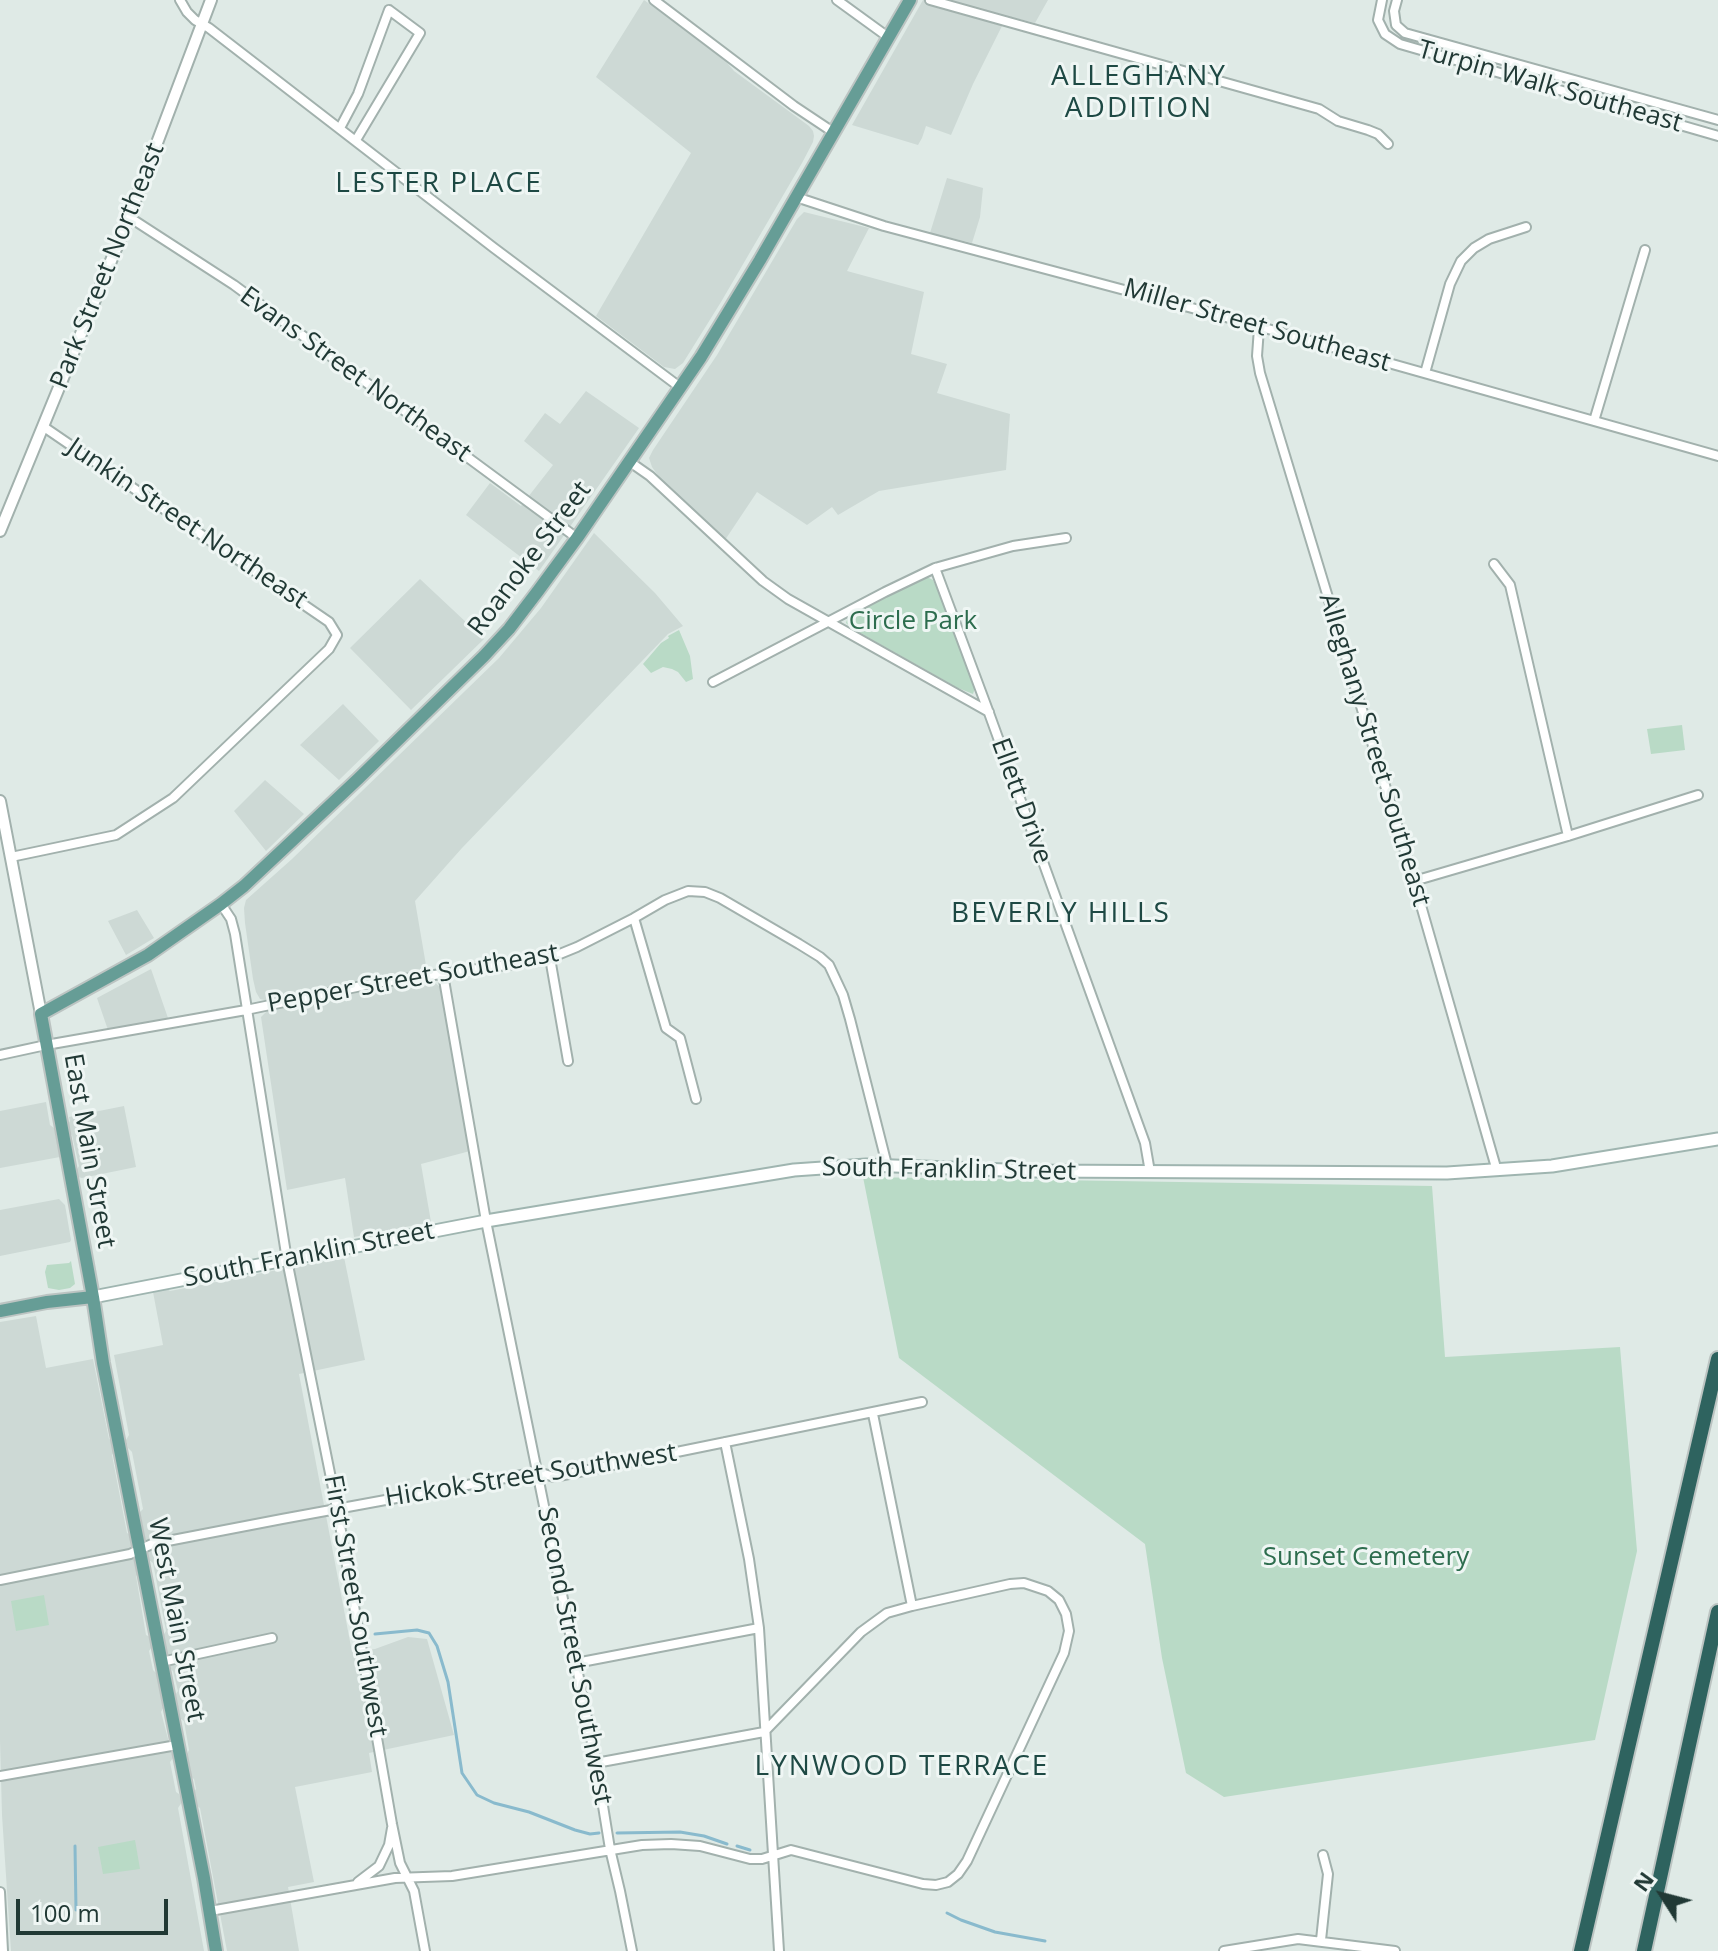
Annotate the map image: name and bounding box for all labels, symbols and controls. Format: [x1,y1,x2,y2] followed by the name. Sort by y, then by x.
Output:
[1414,34,1686,140] street label: Turpin Walk Southeast
[1051,60,1227,126] district label: ALLEGHANY ADDITION
[44,139,172,393] street label: Park Street Northeast
[335,167,543,201] district label: LESTER PLACE
[1120,273,1394,379] street label: Miller Street Southeast
[233,281,477,469] street label: Evans Street Northeast
[61,432,313,616] street label: Junkin Street Northeast
[462,476,598,642] street label: Roanoke Street
[1311,590,1437,910] street label: Alleghany Street Southeast
[849,606,977,638] park label: Circle Park
[984,734,1058,868] street label: Ellett Drive
[951,897,1171,931] district label: BEVERLY HILLS
[265,938,561,1020] street label: Pepper Street Southeast
[57,1051,121,1251] street label: East Main Street
[822,1152,1076,1188] street label: South Franklin Street
[181,1215,437,1295] street label: South Franklin Street
[383,1438,679,1514] street label: Hickok Street Southwest
[317,1472,393,1740] street label: First Street Southwest
[530,1505,618,1807] street label: Second Street Southwest
[141,1516,211,1724] street label: West Main Street
[1263,1542,1469,1574] park label: Sunset Cemetery
[755,1750,1049,1784] district label: LYNWOOD TERRACE
[1622,1855,1702,1935] north arrow
[1625,1865,1660,1897] text: N
[20,1883,172,1933] scale bar
[30,1896,100,1929] text: 100 m

